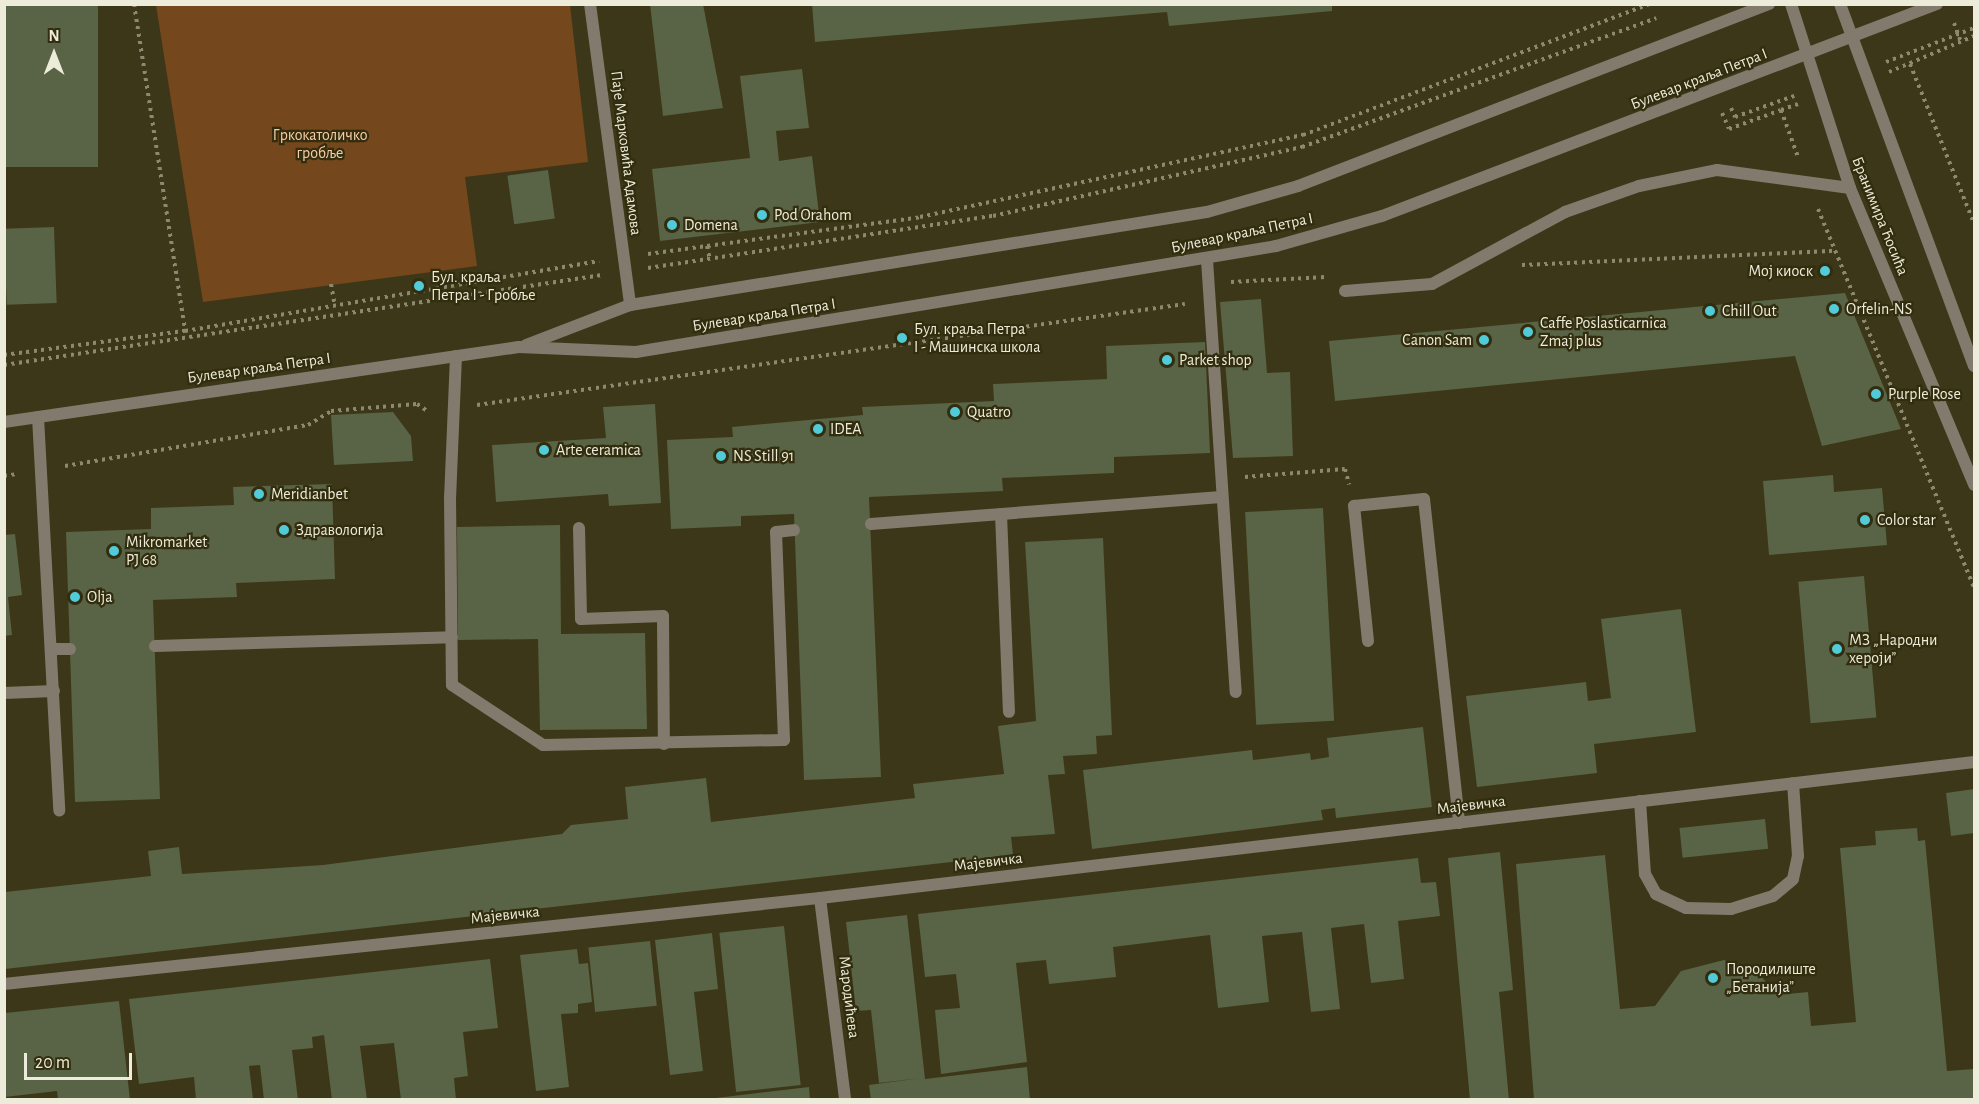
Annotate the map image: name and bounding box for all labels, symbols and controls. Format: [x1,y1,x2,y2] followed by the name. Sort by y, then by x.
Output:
[24,24,84,84] north arrow
[48,28,60,44] text: N
[1628,44,1770,114] street label: Булевар краља Петра I
[606,70,646,236] street label: Паје Марковића Адамова
[272,125,368,163] park label: Гркокатоличко гробље
[1847,154,1913,278] street label: Бранимира Ћосића
[774,205,852,225] place label: Pod Orahom
[755,208,769,222] marker: Pod Orahom
[1169,209,1315,257] street label: Булевар краља Петра I
[684,215,738,235] place label: Domena
[665,218,679,232] marker: Domena
[1748,261,1813,281] place label: Мој киоск
[1818,264,1832,278] marker: Мој киоск
[431,267,536,305] place label: Бул. краља Петра I - Гробље
[412,279,426,293] marker: Бул. краља Петра I - Гробље
[691,294,837,336] street label: Булевар краља Петра I
[1846,299,1912,319] place label: Orfelin-NS
[1722,301,1776,321] place label: Chill Out
[1827,302,1841,316] marker: Orfelin-NS
[1703,304,1717,318] marker: Chill Out
[1540,313,1667,351] place label: Caffe Poslasticarnica Zmaj plus
[914,319,1041,357] place label: Бул. краља Петра I - Машинска школа
[1521,325,1535,339] marker: Caffe Poslasticarnica Zmaj plus
[1402,330,1472,350] place label: Canon Sam
[895,331,909,345] marker: Бул. краља Петра I - Машинска школа
[1477,333,1491,347] marker: Canon Sam
[186,348,332,388] street label: Булевар краља Петра I
[1179,350,1252,370] place label: Parket shop
[1160,353,1174,367] marker: Parket shop
[1888,384,1961,404] place label: Purple Rose
[1869,387,1883,401] marker: Purple Rose
[967,402,1011,422] place label: Quatro
[948,405,962,419] marker: Quatro
[830,419,862,439] place label: IDEA
[811,422,825,436] marker: IDEA
[556,440,641,460] place label: Arte ceramica
[537,443,551,457] marker: Arte ceramica
[733,446,794,466] place label: NS Still 91
[714,449,728,463] marker: NS Still 91
[271,484,348,504] place label: Meridianbet
[252,487,266,501] marker: Meridianbet
[1877,510,1936,530] place label: Color star
[1858,513,1872,527] marker: Color star
[296,520,383,540] place label: Здравологија
[277,523,291,537] marker: Здравологија
[126,532,207,570] place label: Mikromarket PJ 68
[107,544,121,558] marker: Mikromarket PJ 68
[87,587,113,607] place label: Olja
[68,590,82,604] marker: Olja
[1849,630,1938,668] place label: МЗ „Народни хероји”
[1830,642,1844,656] marker: МЗ „Народни хероји”
[1435,791,1507,819] street label: Мајевичка
[952,848,1024,876] street label: Мајевичка
[470,902,540,928] street label: Мајевичка
[834,955,864,1039] street label: Мародићева
[1726,959,1816,997] place label: Породилиште „Бетанија”
[1704,969,1722,987] marker: Породилиште „Бетанија”
[27,1041,135,1079] scale bar
[35,1054,70,1072] text: 20 m

